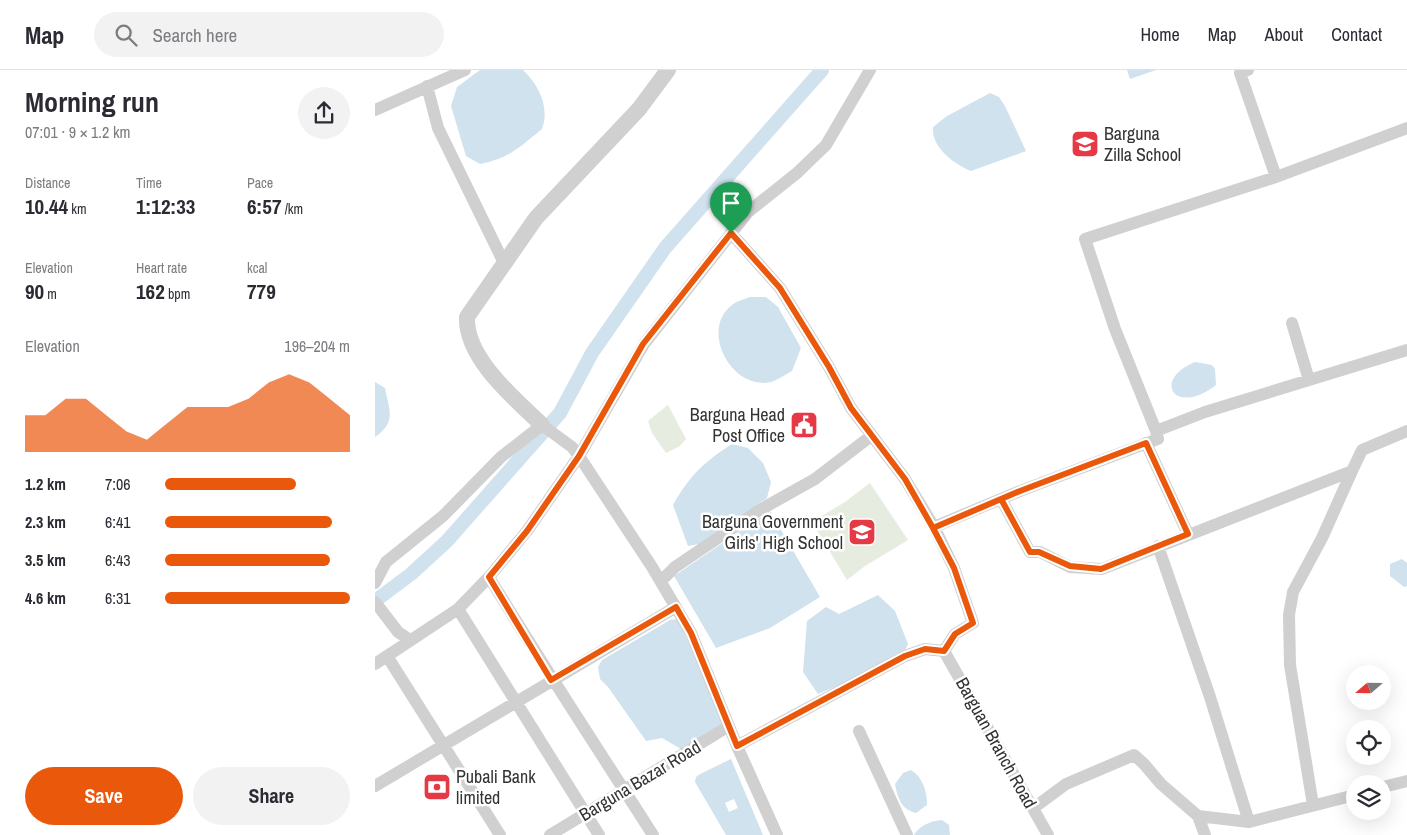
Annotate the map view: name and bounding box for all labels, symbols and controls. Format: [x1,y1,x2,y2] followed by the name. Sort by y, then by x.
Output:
[94,12,444,57] search box
[25,19,64,51] text: Map
[112,21,140,49] icon: search
[152,22,237,48] text: Search here
[1140,22,1180,47] text: Home
[1208,22,1237,47] text: Map
[1265,22,1303,47] text: About
[1331,22,1382,47] text: Contact
[25,83,159,121] text: Morning run
[298,87,350,139] button: share
[25,121,130,143] text: 07:01 · 9 × 1.2 km
[1104,121,1181,167] place label: Barguna Zilla School
[1070,129,1100,159] school or university icon: Barguna Zilla School
[25,174,70,192] text: Distance
[136,174,162,192] text: Time
[247,174,273,192] text: Pace
[710,182,752,233] pin
[717,189,745,217] icon: arrive
[25,192,68,221] text: 10.44
[136,192,195,221] text: 1:12:33
[247,192,281,221] text: 6:57
[68,200,87,218] text: km
[281,200,303,218] text: /km
[25,259,73,277] text: Elevation
[136,259,187,277] text: Heart rate
[247,259,267,277] text: kcal
[25,277,44,306] text: 90
[136,277,165,306] text: 162
[247,277,276,306] text: 779
[44,285,57,303] text: m
[165,285,190,303] text: bpm
[25,335,80,357] text: Elevation
[284,335,350,357] text: 196–204 m
[690,402,785,448] place label: Barguna Head Post Office
[789,410,819,440] public building icon: Barguna Head Post Office
[25,473,66,495] text: 1.2 km
[105,473,131,495] text: 7:06
[702,509,843,555] place label: Barguna Government Girls' High School
[25,511,66,533] text: 2.3 km
[105,511,131,533] text: 6:41
[847,517,877,547] school or university icon: Barguna Government Girls' High School
[25,549,66,571] text: 3.5 km
[105,549,131,571] text: 6:43
[25,587,66,609] text: 4.6 km
[105,587,131,609] text: 6:31
[1346,665,1391,710] north arrow
[1346,665,1391,820] map controls
[950,673,1043,813] street label: Barguan Branch Road
[1346,720,1391,765] button: locate
[574,734,705,827] street label: Barguna Bazar Road
[456,764,536,810] place label: Pubali Bank limited
[25,767,183,825] button: Save
[193,767,350,825] button: Share
[422,772,452,802] bank icon: Pubali Bank limited
[1346,775,1391,820] button: layers

